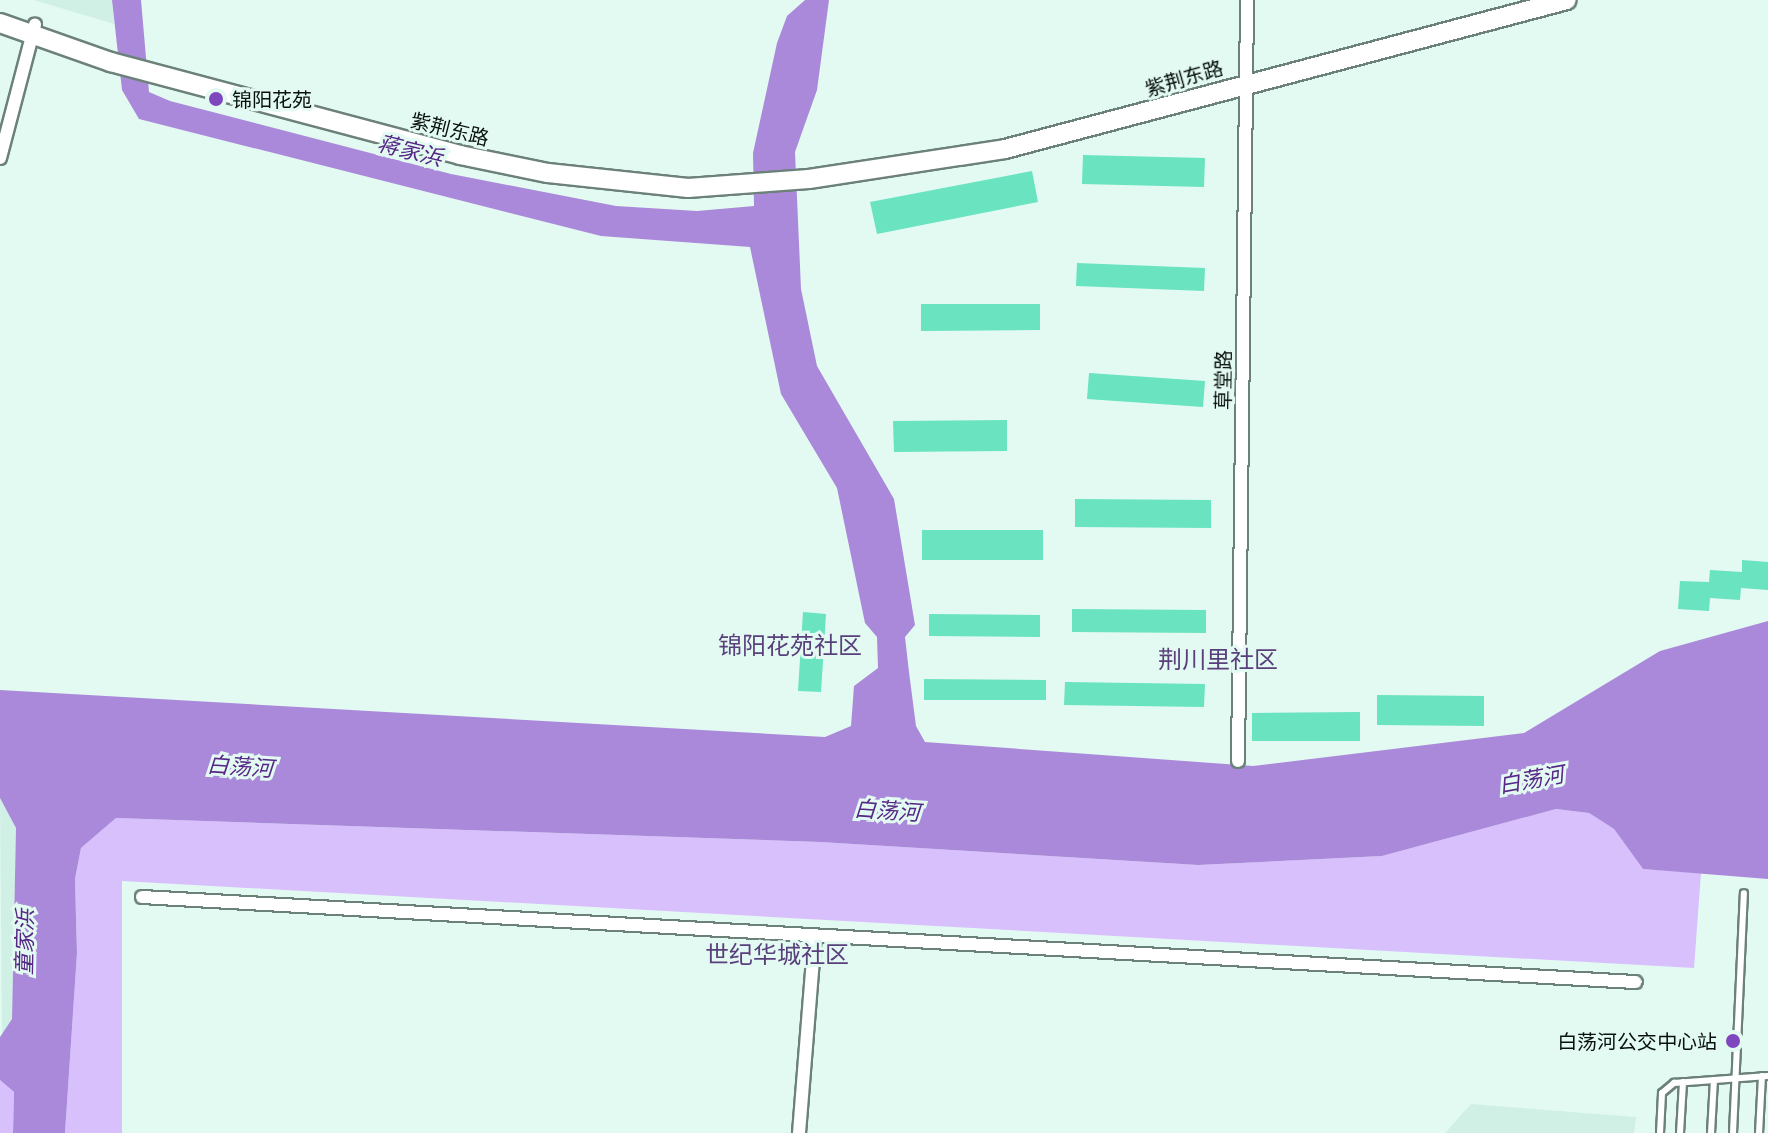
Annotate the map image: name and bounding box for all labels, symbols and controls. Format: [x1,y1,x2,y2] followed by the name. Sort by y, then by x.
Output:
[1142,55,1226,101] street label: 紫荆东路
[232,87,312,111] place label: 锦阳花苑
[207,90,225,108] marker: 锦阳花苑
[408,108,492,150] street label: 紫荆东路
[375,129,445,171] water label: 蒋家浜
[1210,350,1236,410] street label: 草堂路
[718,632,862,660] district label: 锦阳花苑社区
[1158,646,1278,674] district label: 荆川里社区
[206,751,274,781] water label: 白荡河
[1496,760,1566,798] water label: 白荡河
[853,795,921,825] water label: 白荡河
[10,909,38,975] water label: 童家浜
[705,941,849,969] district label: 世纪华城社区
[1557,1029,1717,1053] place label: 白荡河公交中心站
[1724,1032,1742,1050] marker: 白荡河公交中心站

